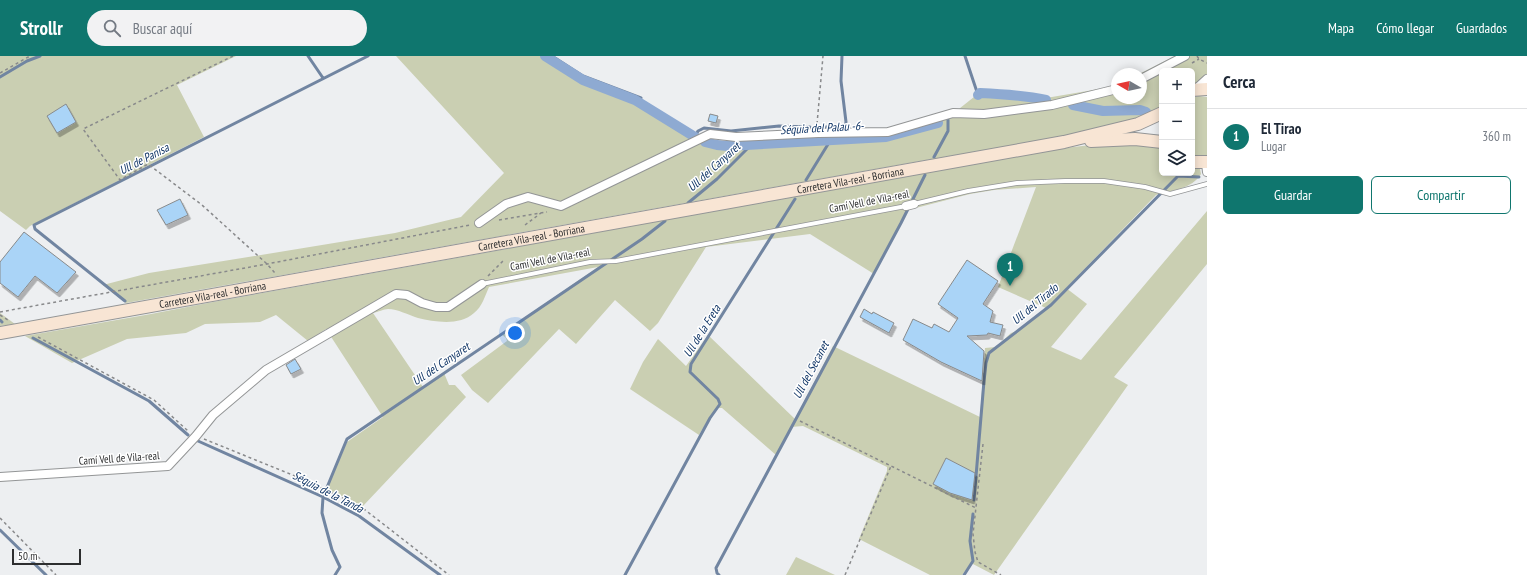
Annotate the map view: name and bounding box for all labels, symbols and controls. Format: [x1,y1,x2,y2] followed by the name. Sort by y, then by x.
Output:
[87,10,367,46] search box
[20,16,63,40] text: Strollr
[101,17,123,39] icon: search
[133,19,192,38] text: Buscar aquí
[1328,19,1354,37] text: Mapa
[1376,19,1434,37] text: Cómo llegar
[1456,19,1507,37] text: Guardados
[1111,68,1147,104] north arrow
[1159,68,1195,176] map controls
[1159,68,1195,104] button: +
[1223,71,1256,93] text: Cerca
[1159,104,1195,140] button: −
[780,118,864,137] water label: Séquia del Palau -6-
[1261,119,1301,138] text: El Tirao
[1233,128,1239,145] text: 1
[1482,128,1511,145] text: 360 m
[684,138,745,194] water label: Ull del Canyaret
[1261,138,1286,155] text: Lugar
[116,139,172,177] water label: Ull de Panisa
[1159,140,1195,176] button: layers
[796,164,905,197] street label: Carretera Vila-real - Borriana
[1223,176,1363,214] button: Guardar
[1371,176,1511,214] button: Compartir
[828,186,911,216] street label: Camí Vell de Vila-real
[477,221,586,254] street label: Carretera Vila-real - Borriana
[509,244,592,274] street label: Camí Vell de Vila-real
[997,253,1023,286] pin: 1
[158,278,267,311] street label: Carretera Vila-real - Borriana
[1008,279,1062,327] water label: Ull del Tirado
[680,301,724,360] water label: Ull de la Ereta
[505,323,525,343] your location
[789,337,833,401] water label: Ull del Secanet
[409,338,474,388] water label: Ull del Canyaret
[78,448,160,468] street label: Camí Vell de Vila-real
[290,467,367,516] water label: Séquia de la Tanda
[12,547,81,566] scale bar
[18,549,37,563] text: 50 m

